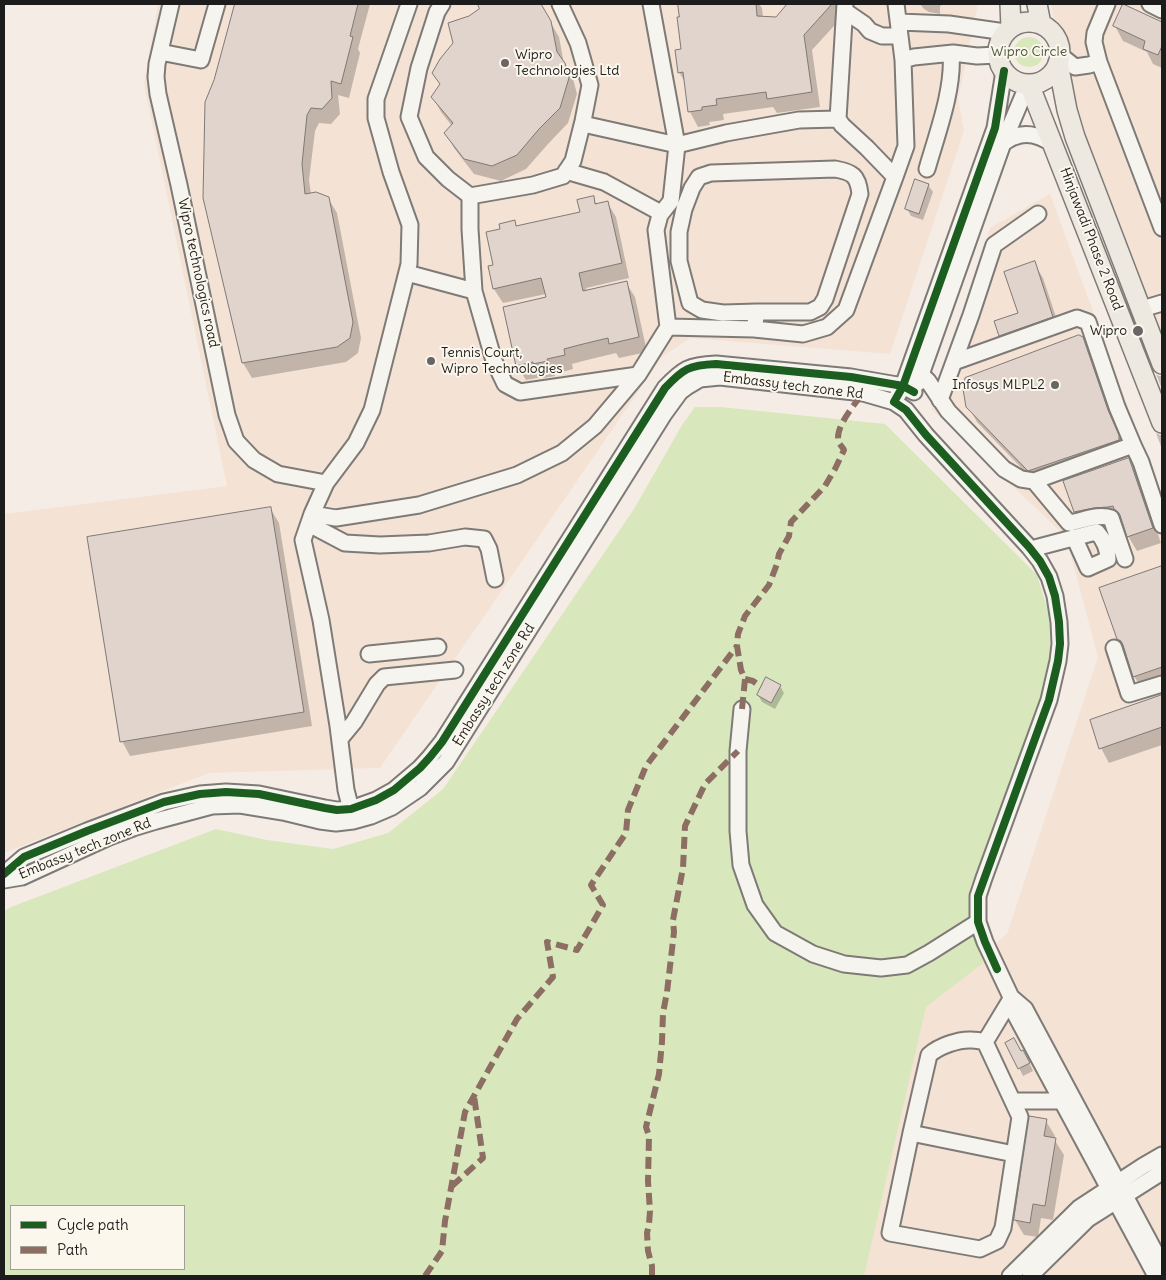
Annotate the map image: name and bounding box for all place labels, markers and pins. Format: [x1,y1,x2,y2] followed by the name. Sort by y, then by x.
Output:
[515,47,620,80] place label: Wipro Technologies Ltd
[499,57,511,69] marker: Wipro Technologies Ltd
[1090,323,1127,339] place label: Wipro
[1131,324,1145,338] marker: Wipro
[441,345,563,378] place label: Tennis Court, Wipro Technologies
[425,355,437,367] marker: Tennis Court, Wipro Technologies
[952,377,1045,393] place label: Infosys MLPL2
[1049,379,1061,391] marker: Infosys MLPL2

